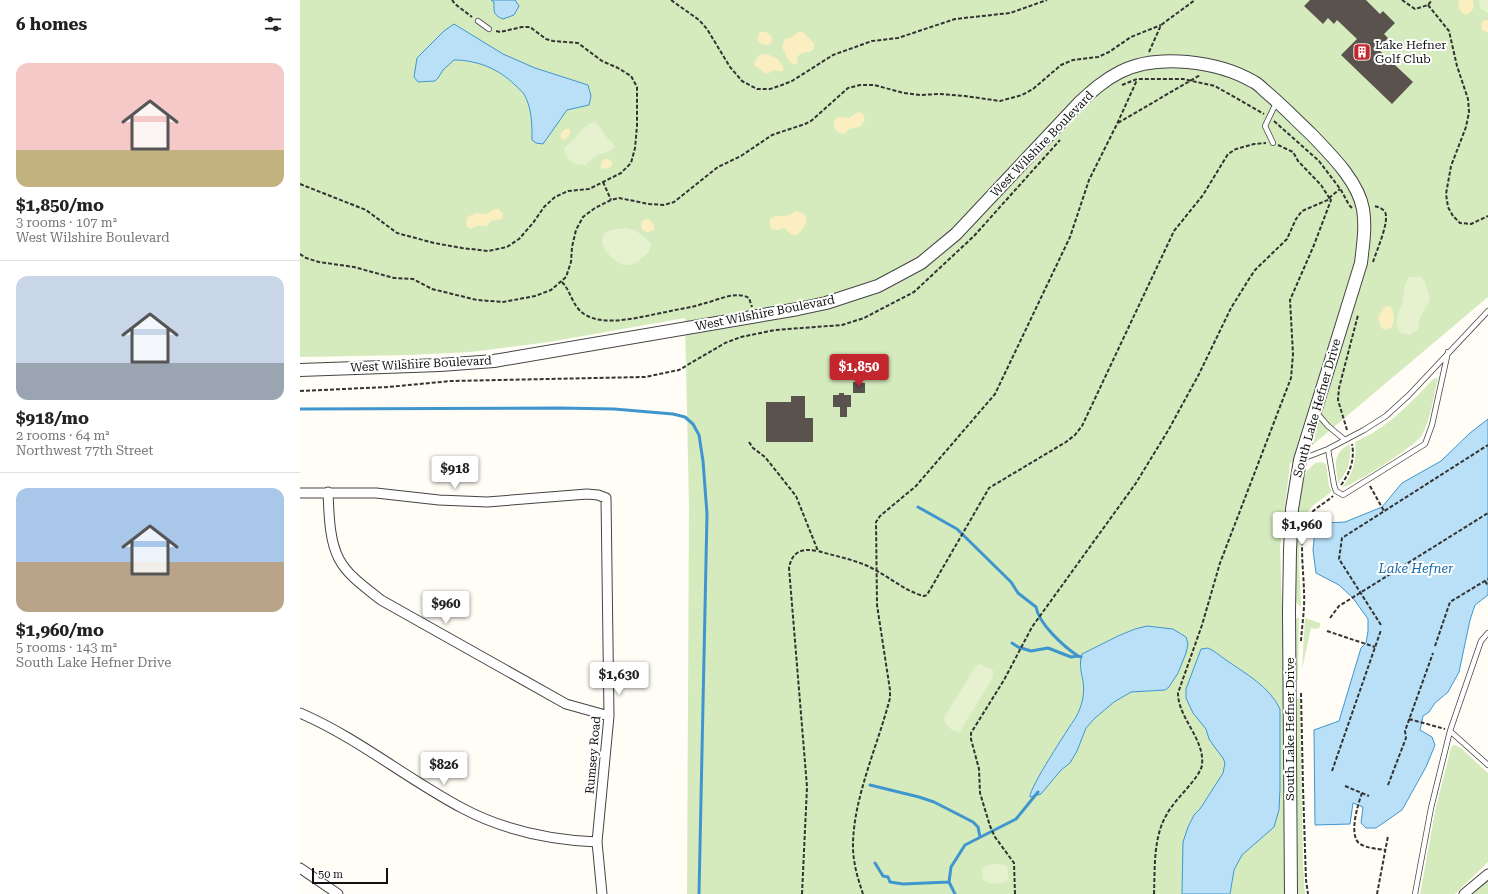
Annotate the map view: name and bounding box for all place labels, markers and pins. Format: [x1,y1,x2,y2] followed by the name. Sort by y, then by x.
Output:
[1375,38,1446,66] place label: Lake Hefner Golf Club
[1352,42,1372,62] building icon: Lake Hefner Golf Club
[826,354,892,388] pin: $1,850
[431,456,479,490] pin: $918
[1269,512,1335,546] pin: $1,960
[422,591,470,625] pin: $960
[586,662,652,696] pin: $1,630
[420,752,468,786] pin: $826

